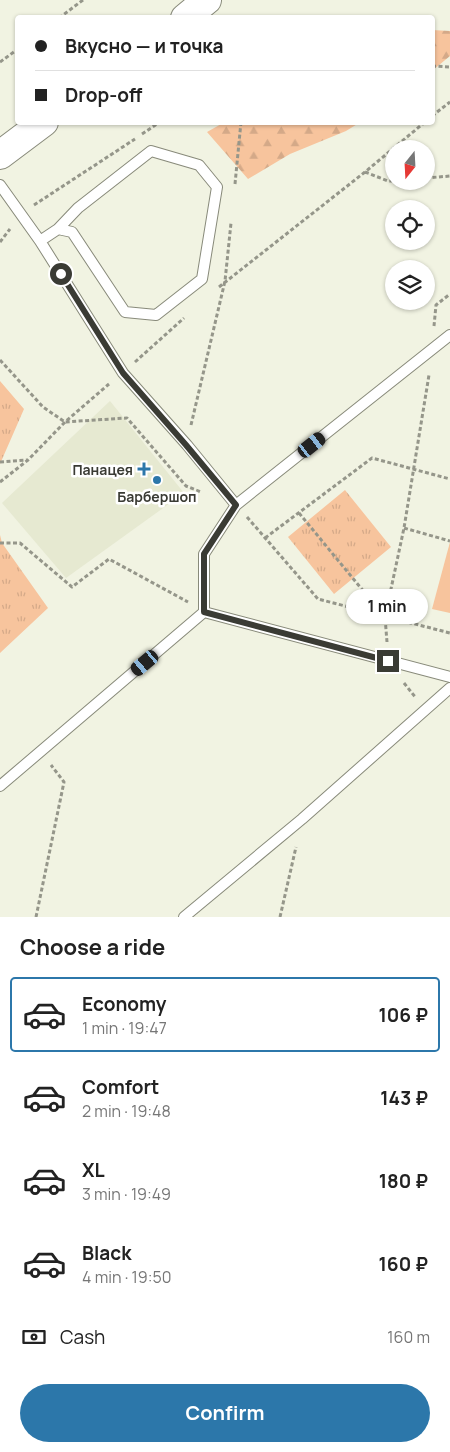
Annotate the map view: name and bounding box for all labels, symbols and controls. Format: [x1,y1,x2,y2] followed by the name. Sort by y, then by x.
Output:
[65,33,224,59] text: Вкусно — и точка
[65,82,142,108] text: Drop-off
[385,140,435,190] north arrow
[385,140,435,310] map controls
[385,200,435,250] button: locate
[385,260,435,310] button: layers
[50,263,72,285] route start
[295,430,328,460] car
[72,460,133,479] place label: Панацея
[137,462,151,476] marker: Панацея
[151,474,163,486] marker: Барбершоп
[117,487,197,506] place label: Барбершоп
[347,588,429,624] callout: 1 min
[367,595,407,617] text: 1 min
[128,648,161,678] car
[377,650,399,672] route end
[20,932,165,962] text: Choose a ride
[82,991,166,1017] text: Economy
[22,992,67,1037] icon: car
[379,1002,428,1028] text: 106 ₽
[82,1017,167,1039] text: 1 min · 19:47
[82,1074,159,1100] text: Comfort
[22,1075,67,1120] icon: car
[380,1085,428,1111] text: 143 ₽
[82,1100,171,1122] text: 2 min · 19:48
[82,1157,105,1183] text: XL
[22,1158,67,1203] icon: car
[379,1168,428,1194] text: 180 ₽
[82,1183,171,1205] text: 3 min · 19:49
[82,1240,131,1266] text: Black
[22,1241,67,1286] icon: car
[379,1251,428,1277] text: 160 ₽
[82,1266,171,1288] text: 4 min · 19:50
[20,1323,48,1351] icon: cash
[60,1324,105,1350] text: Cash
[387,1326,430,1348] text: 160 m
[20,1384,430,1442] button: Confirm

